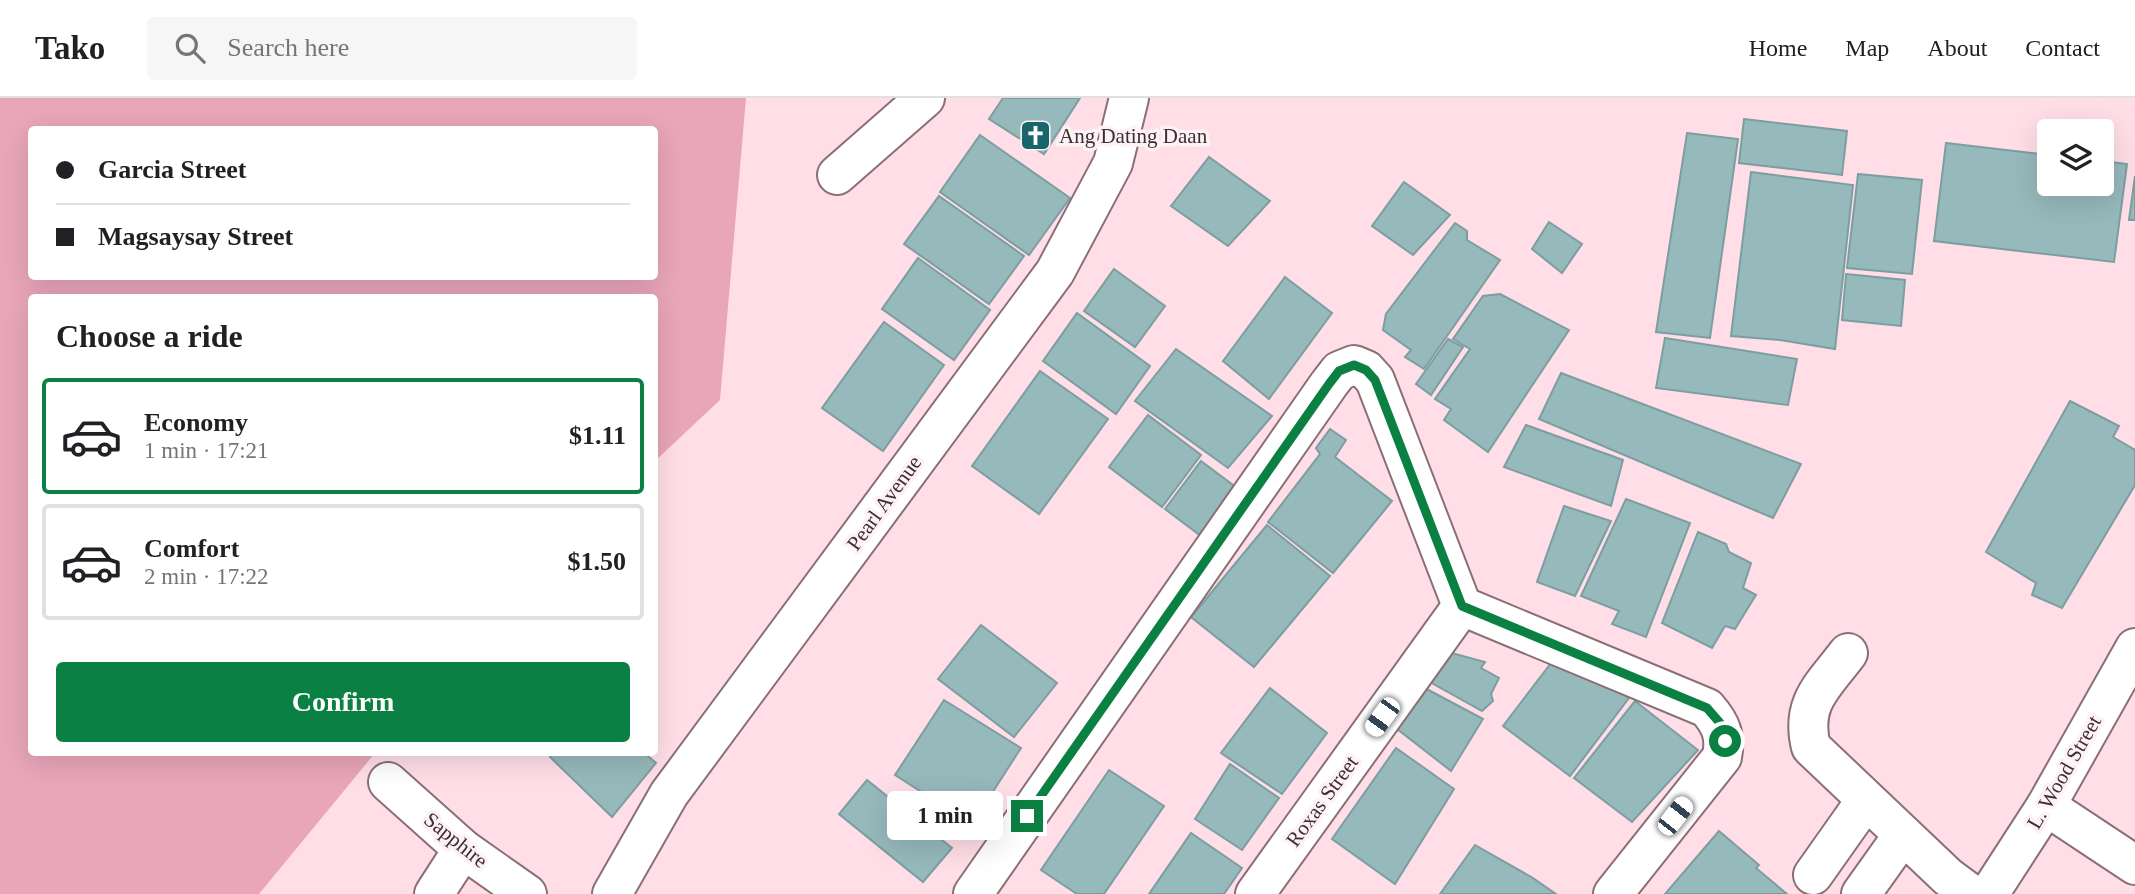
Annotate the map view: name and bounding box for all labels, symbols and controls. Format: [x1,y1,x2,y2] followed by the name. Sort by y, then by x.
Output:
[147,17,637,80] search box
[171,29,209,67] icon: search
[35,30,105,66] text: Tako
[227,33,349,62] text: Search here
[1749,35,1807,61] text: Home
[1845,35,1889,61] text: Map
[1927,35,1987,61] text: About
[2025,35,2100,61] text: Contact
[1019,119,1053,153] church icon: Ang Dating Daan
[2037,119,2114,196] map controls
[2037,119,2114,196] button: layers
[1059,124,1208,148] place label: Ang Dating Daan
[98,155,246,184] text: Garcia Street
[98,222,293,251] text: Magsaysay Street
[56,318,243,354] text: Choose a ride
[60,405,123,468] icon: car
[144,408,248,437] text: Economy
[569,421,626,450] text: $1.11
[144,438,269,463] text: 1 min · 17:21
[842,451,926,555] street label: Pearl Avenue
[60,531,123,594] icon: car
[144,534,239,563] text: Comfort
[568,547,626,576] text: $1.50
[144,564,269,589] text: 2 min · 17:22
[56,662,630,742] button: Confirm
[1362,694,1403,740] car
[2022,711,2106,833] street label: L. Wood Street
[1709,725,1741,757] route start
[1281,751,1363,851] street label: Roxas Street
[887,792,1002,840] callout: 1 min
[1654,793,1697,839] car
[1011,800,1043,832] route end
[917,803,973,828] text: 1 min
[419,807,493,873] street label: Sapphire

